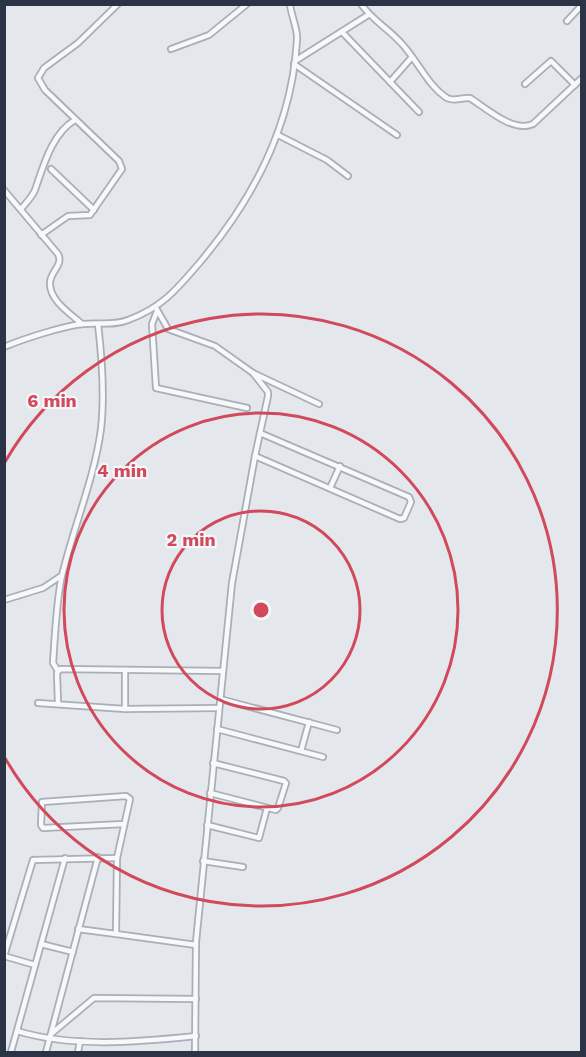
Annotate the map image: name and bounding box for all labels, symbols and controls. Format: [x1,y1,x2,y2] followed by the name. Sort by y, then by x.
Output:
[27,390,77,411] text: 6 min
[97,460,147,481] text: 4 min
[166,529,216,550] text: 2 min
[251,600,271,620] centre of rings

